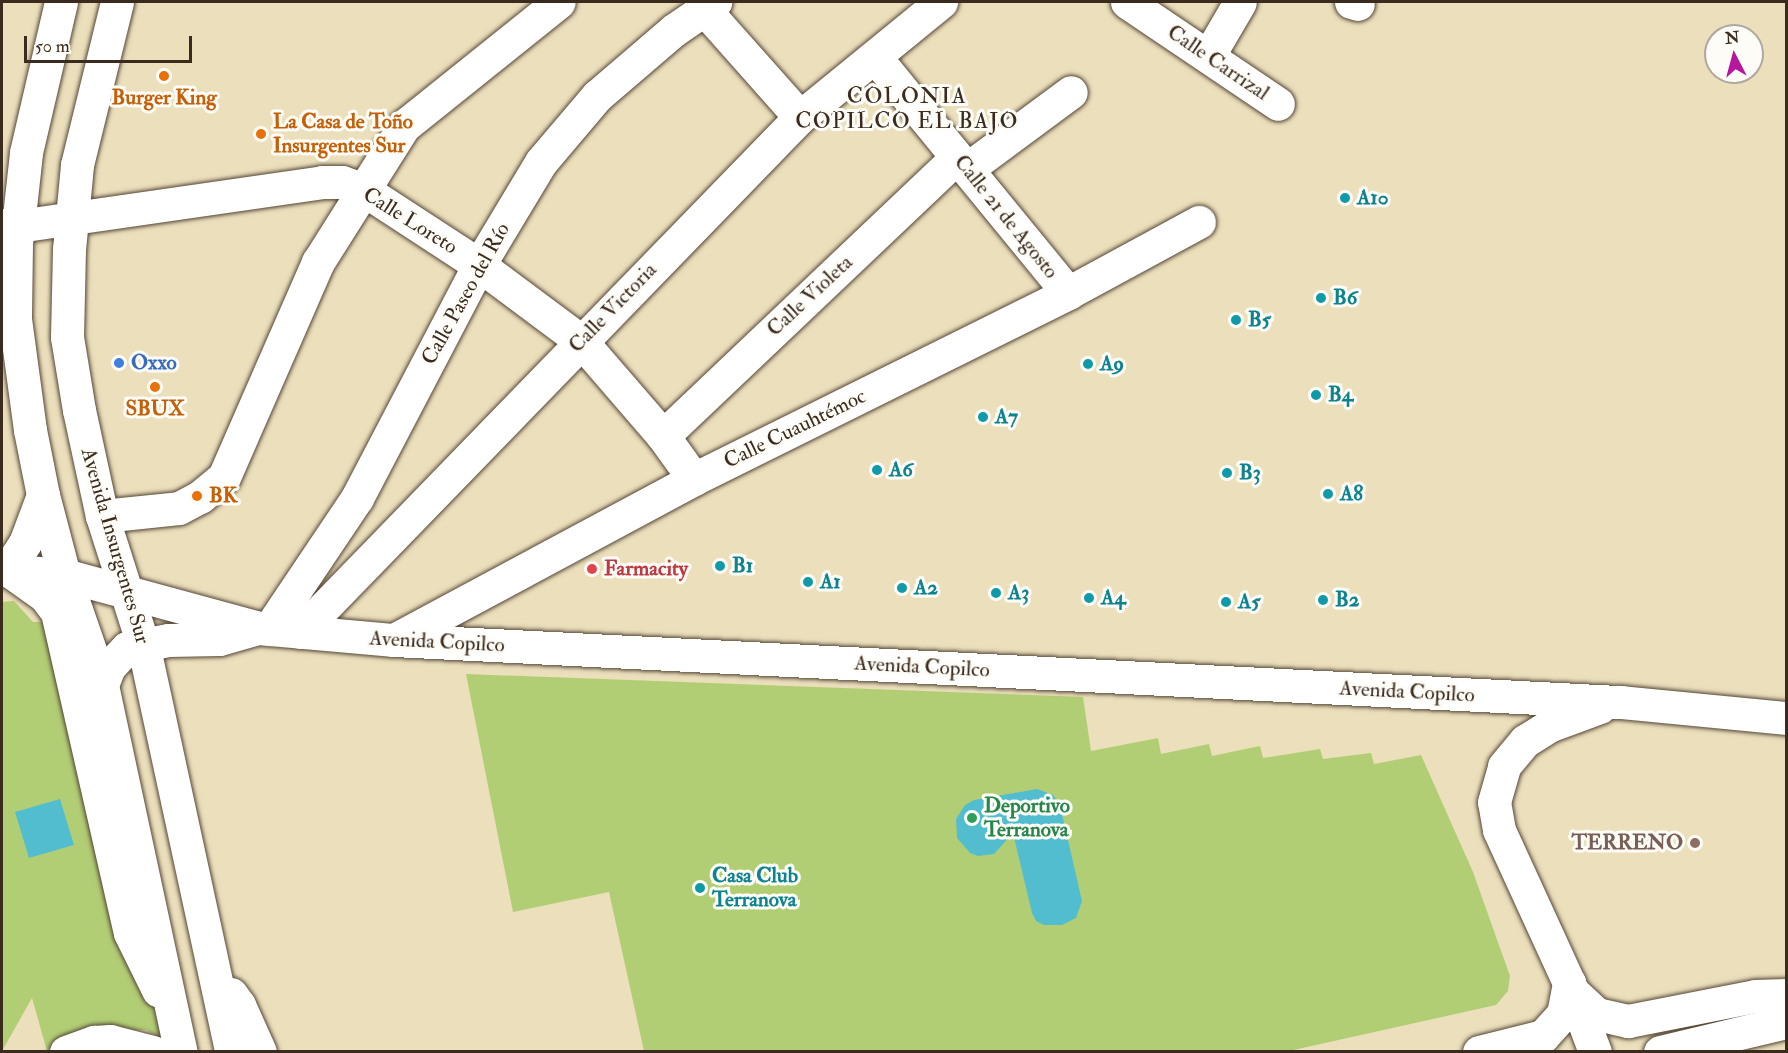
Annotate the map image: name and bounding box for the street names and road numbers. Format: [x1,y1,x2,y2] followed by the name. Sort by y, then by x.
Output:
[1162,20,1274,106] street label: Calle Carrizal
[948,150,1064,284] street label: Calle 21 de Agosto
[358,182,462,260] street label: Calle Loreto
[417,219,515,369] street label: Calle Paseo del Río
[762,250,858,342] street label: Calle Violeta
[564,258,662,358] street label: Calle Victoria
[720,384,870,474] street label: Calle Cuauhtémoc
[75,445,155,647] street label: Avenida Insurgentes Sur
[369,626,505,658] street label: Avenida Copilco
[854,651,990,683] street label: Avenida Copilco
[1339,676,1475,708] street label: Avenida Copilco

